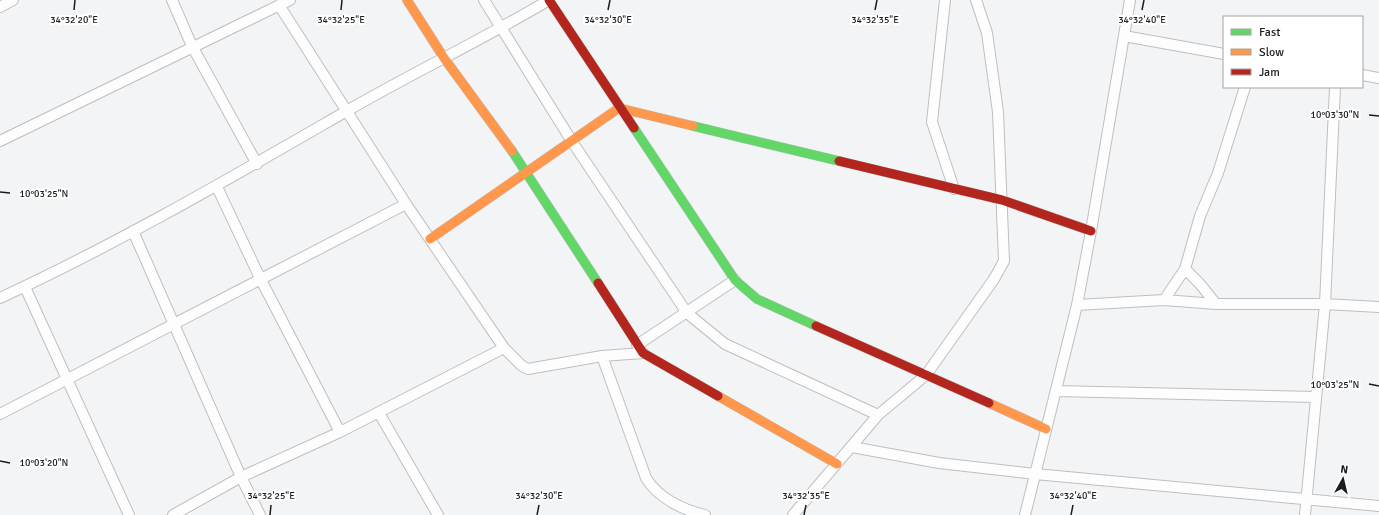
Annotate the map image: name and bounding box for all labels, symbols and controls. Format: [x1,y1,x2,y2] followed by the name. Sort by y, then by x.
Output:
[50,14,98,26] text: 34°32'20"E
[317,14,365,26] text: 34°32'25"E
[584,14,632,26] text: 34°32'30"E
[851,14,899,26] text: 34°32'35"E
[1118,14,1166,26] text: 34°32'40"E
[1223,16,1363,88] legend
[1259,25,1280,40] text: Fast
[1259,45,1284,60] text: Slow
[1259,65,1280,80] text: Jam
[1311,109,1359,121] text: 10°03'30"N
[20,188,68,200] text: 10°03'25"N
[1311,379,1359,391] text: 10°03'25"N
[20,457,68,469] text: 10°03'20"N
[1323,459,1363,499] north arrow
[1340,463,1349,477] text: N
[247,490,295,502] text: 34°32'25"E
[515,490,563,502] text: 34°32'30"E
[782,490,830,502] text: 34°32'35"E
[1049,490,1097,502] text: 34°32'40"E

